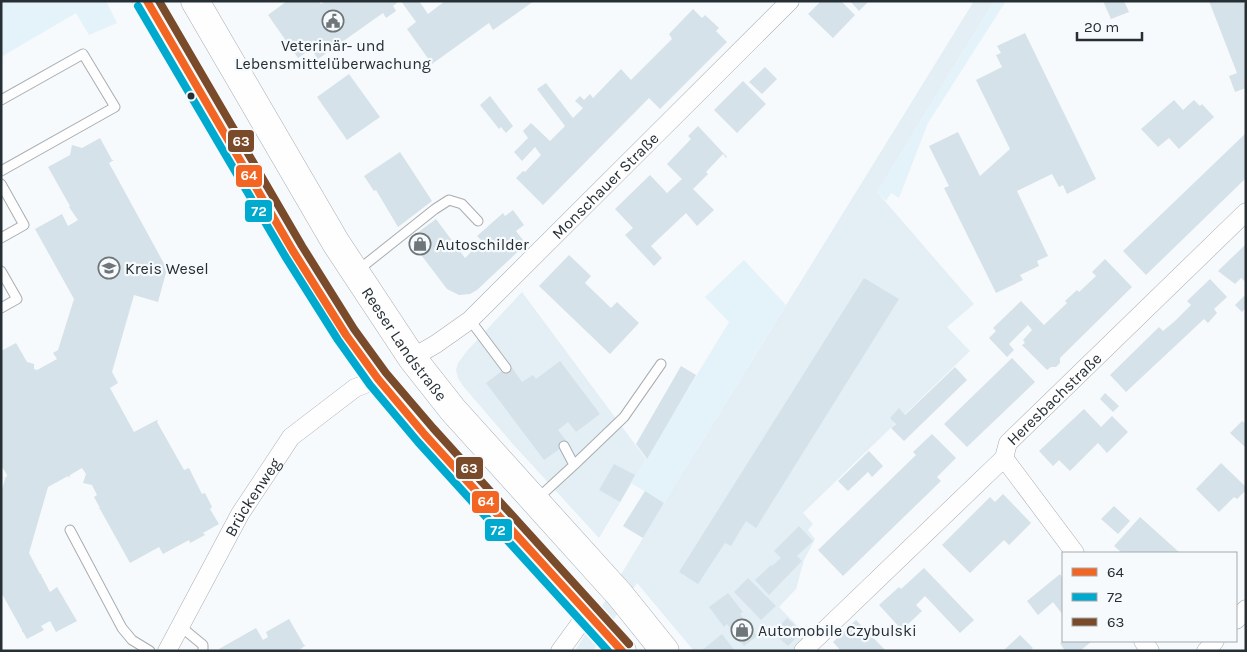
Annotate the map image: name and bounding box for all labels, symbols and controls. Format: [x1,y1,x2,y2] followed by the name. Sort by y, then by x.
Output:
[321,9,345,33] public building icon: Veterinär- und Lebensmittelüberwachung
[1077,10,1142,42] scale bar
[1084,18,1119,36] text: 20 m
[235,36,431,73] place label: Veterinär- und Lebensmittelüberwachung
[186,91,196,101] unlabelled marker
[548,128,662,243] street label: Monschauer Straße
[227,129,255,153] line badge: 63
[232,133,250,150] text: 63
[235,164,263,188] line badge: 64
[241,167,258,184] text: 64
[244,199,273,223] line badge: 72
[251,203,267,220] text: 72
[408,232,432,256] shop icon: Autoschilder
[436,235,529,254] place label: Autoschilder
[97,256,121,280] school or university icon: Kreis Wesel
[125,259,209,278] place label: Kreis Wesel
[358,283,451,404] street label: Reeser Landstraße
[1002,348,1105,449] street label: Heresbachstraße
[220,454,284,540] street label: Brückenweg
[455,456,484,480] line badge: 63
[460,460,478,477] text: 63
[471,490,500,514] line badge: 64
[478,493,495,510] text: 64
[484,518,513,542] line badge: 72
[490,522,506,539] text: 72
[1062,552,1237,642] legend
[1107,563,1125,581] text: 64
[1107,588,1123,606] text: 72
[1107,613,1124,631] text: 63
[730,618,754,642] shop icon: Automobile Czybulski
[758,621,917,640] place label: Automobile Czybulski

